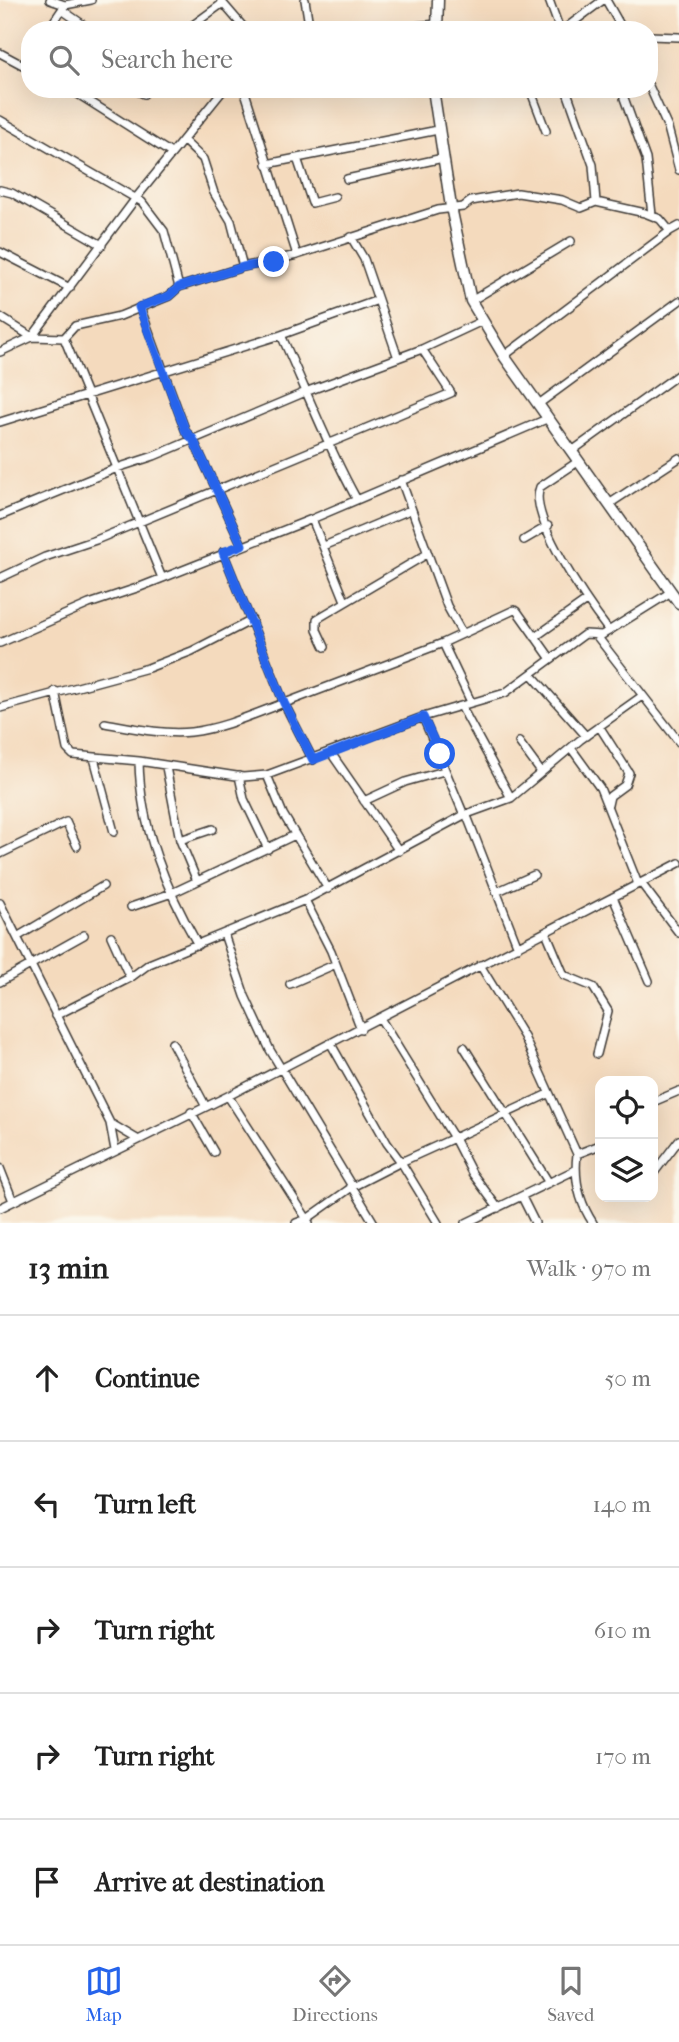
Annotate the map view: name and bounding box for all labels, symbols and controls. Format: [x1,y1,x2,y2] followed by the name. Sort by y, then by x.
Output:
[21,21,658,98] search box
[45,41,83,79] icon: search
[101,44,233,75] text: Search here
[258,246,289,277] route end
[424,738,455,769] route start
[595,1076,658,1202] map controls
[595,1076,658,1139] button: locate
[595,1139,658,1202] button: layers
[28,1251,109,1286] text: 13 min
[527,1255,651,1282] text: Walk · 970 m
[28,1359,66,1397] icon: ahead
[95,1363,200,1394] text: Continue
[604,1365,651,1392] text: 50 m
[28,1485,66,1523] icon: left
[95,1489,196,1520] text: Turn left
[592,1491,651,1518] text: 140 m
[28,1611,66,1649] icon: right
[95,1615,215,1646] text: Turn right
[594,1617,651,1644] text: 610 m
[28,1737,66,1775] icon: right
[95,1741,215,1772] text: Turn right
[595,1743,651,1770] text: 170 m
[28,1863,66,1901] icon: arrive
[95,1867,325,1898] text: Arrive at destination
[85,1962,123,2026] tab: Map
[292,1962,378,2026] tab: Directions
[547,1962,594,2026] tab: Saved

